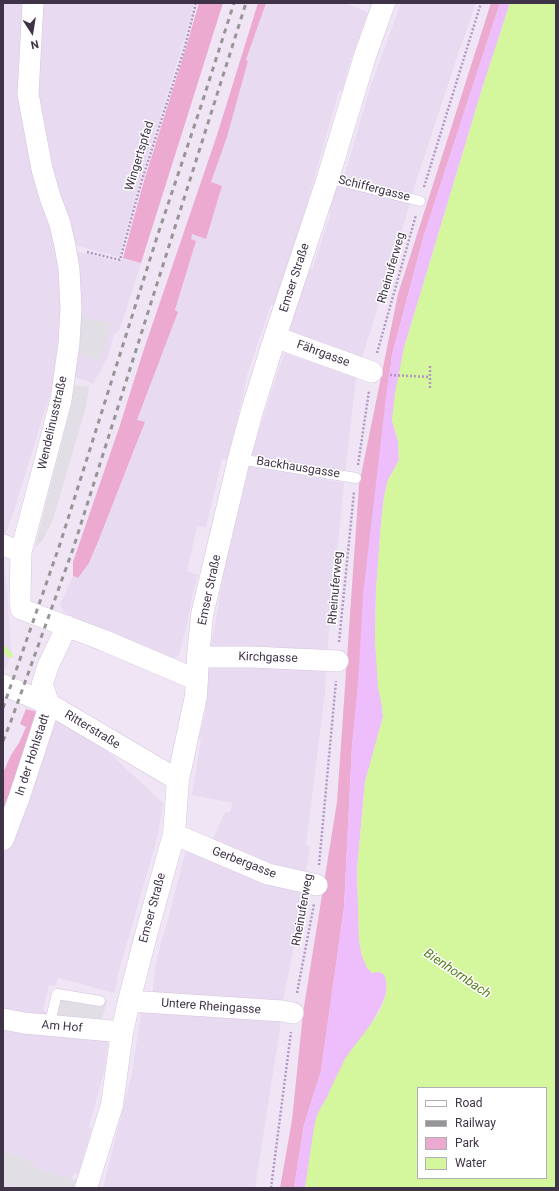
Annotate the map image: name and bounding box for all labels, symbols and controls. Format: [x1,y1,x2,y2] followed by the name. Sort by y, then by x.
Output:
[12,12,52,52] north arrow
[29,37,40,51] text: N
[123,119,157,193] street label: Wingertspfad
[337,173,411,205] street label: Schiffergasse
[375,231,409,305] street label: Rheinuferweg
[277,242,313,314] street label: Emser Straße
[294,338,352,370] street label: Fährgasse
[35,375,71,471] street label: Wendelinusstraße
[255,454,341,482] street label: Backhausgasse
[326,551,346,625] street label: Rheinuferweg
[195,553,225,627] street label: Emser Straße
[238,650,298,666] street label: Kirchgasse
[61,708,123,752] street label: Ritterstraße
[13,712,53,798] street label: In der Hohlstadt
[210,844,278,882] street label: Gerbergasse
[137,871,169,945] street label: Emser Straße
[290,873,316,947] street label: Rheinuferweg
[421,946,493,1002] water label: Bienhornbach
[161,996,261,1018] street label: Untere Rheingasse
[41,1018,83,1036] street label: Am Hof
[417,1087,547,1179] legend
[455,1096,483,1110] text: Road
[455,1116,496,1130] text: Railway
[455,1136,479,1150] text: Park
[455,1156,486,1170] text: Water

